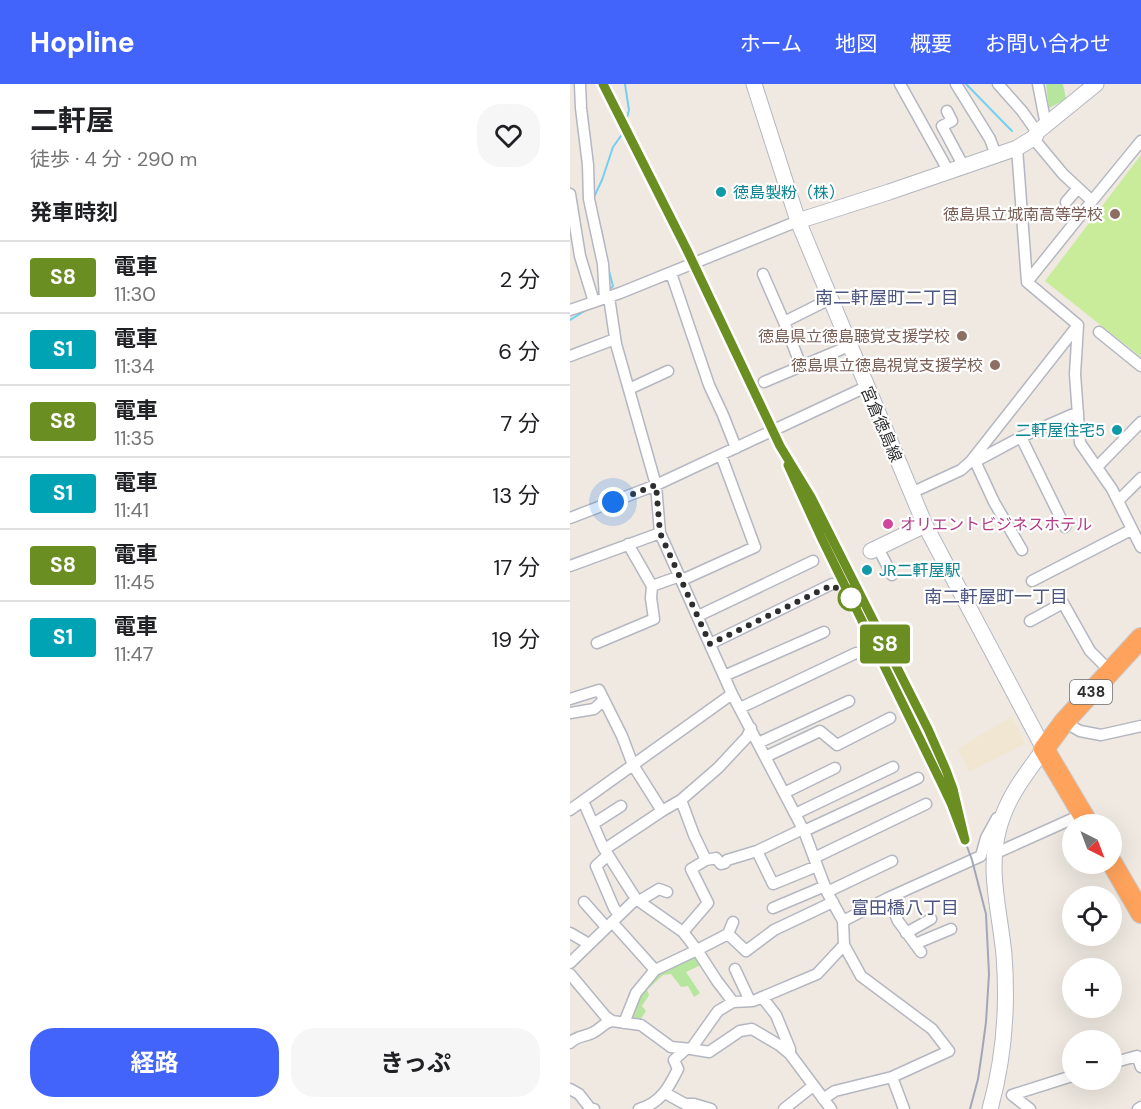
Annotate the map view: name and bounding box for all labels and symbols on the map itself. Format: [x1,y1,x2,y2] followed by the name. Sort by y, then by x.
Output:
[733,182,845,203] place label: 徳島製粉（株）
[714,185,728,199] marker: 徳島製粉（株）
[943,204,1103,225] place label: 徳島県立城南高等学校
[1108,207,1122,221] marker: 徳島県立城南高等学校
[815,286,959,310] district label: 南二軒屋町二丁目
[758,326,950,347] place label: 徳島県立徳島聴覚支援学校
[955,329,969,343] marker: 徳島県立徳島聴覚支援学校
[791,355,983,376] place label: 徳島県立徳島視覚支援学校
[988,358,1002,372] marker: 徳島県立徳島視覚支援学校
[856,383,907,465] street label: 宮倉徳島線
[1015,420,1105,441] place label: 二軒屋住宅5
[1110,423,1124,437] marker: 二軒屋住宅5
[598,487,628,517] your location
[900,514,1092,535] place label: オリエントビジネスホテル
[881,517,895,531] marker: オリエントビジネスホテル
[879,560,961,581] place label: JR二軒屋駅
[860,563,874,577] marker: JR二軒屋駅
[838,585,864,611] unlabelled marker
[924,585,1068,609] district label: 南二軒屋町一丁目
[858,624,912,664] line badge: S8
[1070,680,1112,704] road number: 438
[1062,814,1122,874] north arrow
[851,896,959,920] district label: 富田橋八丁目

